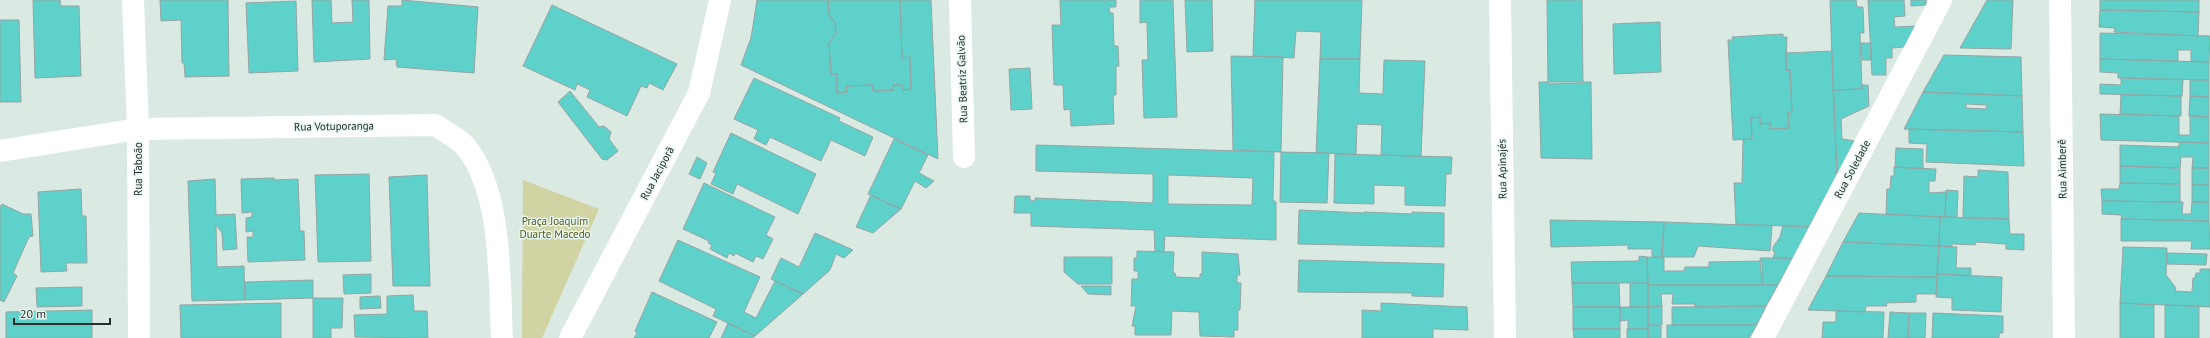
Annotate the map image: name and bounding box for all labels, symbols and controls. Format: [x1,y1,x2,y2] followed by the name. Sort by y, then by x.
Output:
[953,35,971,123] street label: Rua Beatriz Galvão
[294,118,374,134] street label: Rua Votuporanga
[1831,137,1873,201] street label: Rua Soledade
[1494,138,1510,199] street label: Rua Apinajés
[2054,139,2070,199] street label: Rua Aimberê
[131,142,145,196] street label: Rua Taboão
[637,144,677,202] street label: Rua Jaciporã
[519,214,591,241] park label: Praça Joaquim Duarte Macedo
[14,300,110,326] scale bar
[20,306,46,321] text: 20 m

